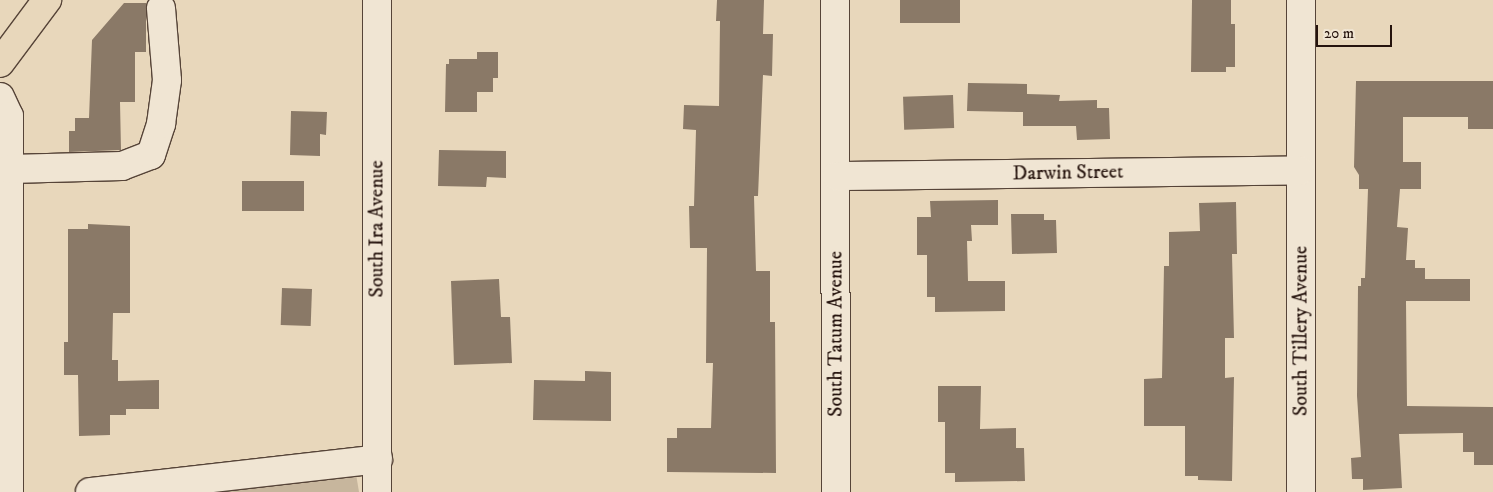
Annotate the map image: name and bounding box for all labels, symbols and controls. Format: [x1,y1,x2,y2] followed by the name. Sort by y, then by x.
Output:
[1318,15,1394,47] scale bar
[1324,24,1354,43] text: 20 m
[365,160,389,298] street label: South Ira Avenue
[1012,160,1124,186] street label: Darwin Street
[1289,246,1313,416] street label: South Tillery Avenue
[824,251,848,417] street label: South Tatum Avenue

